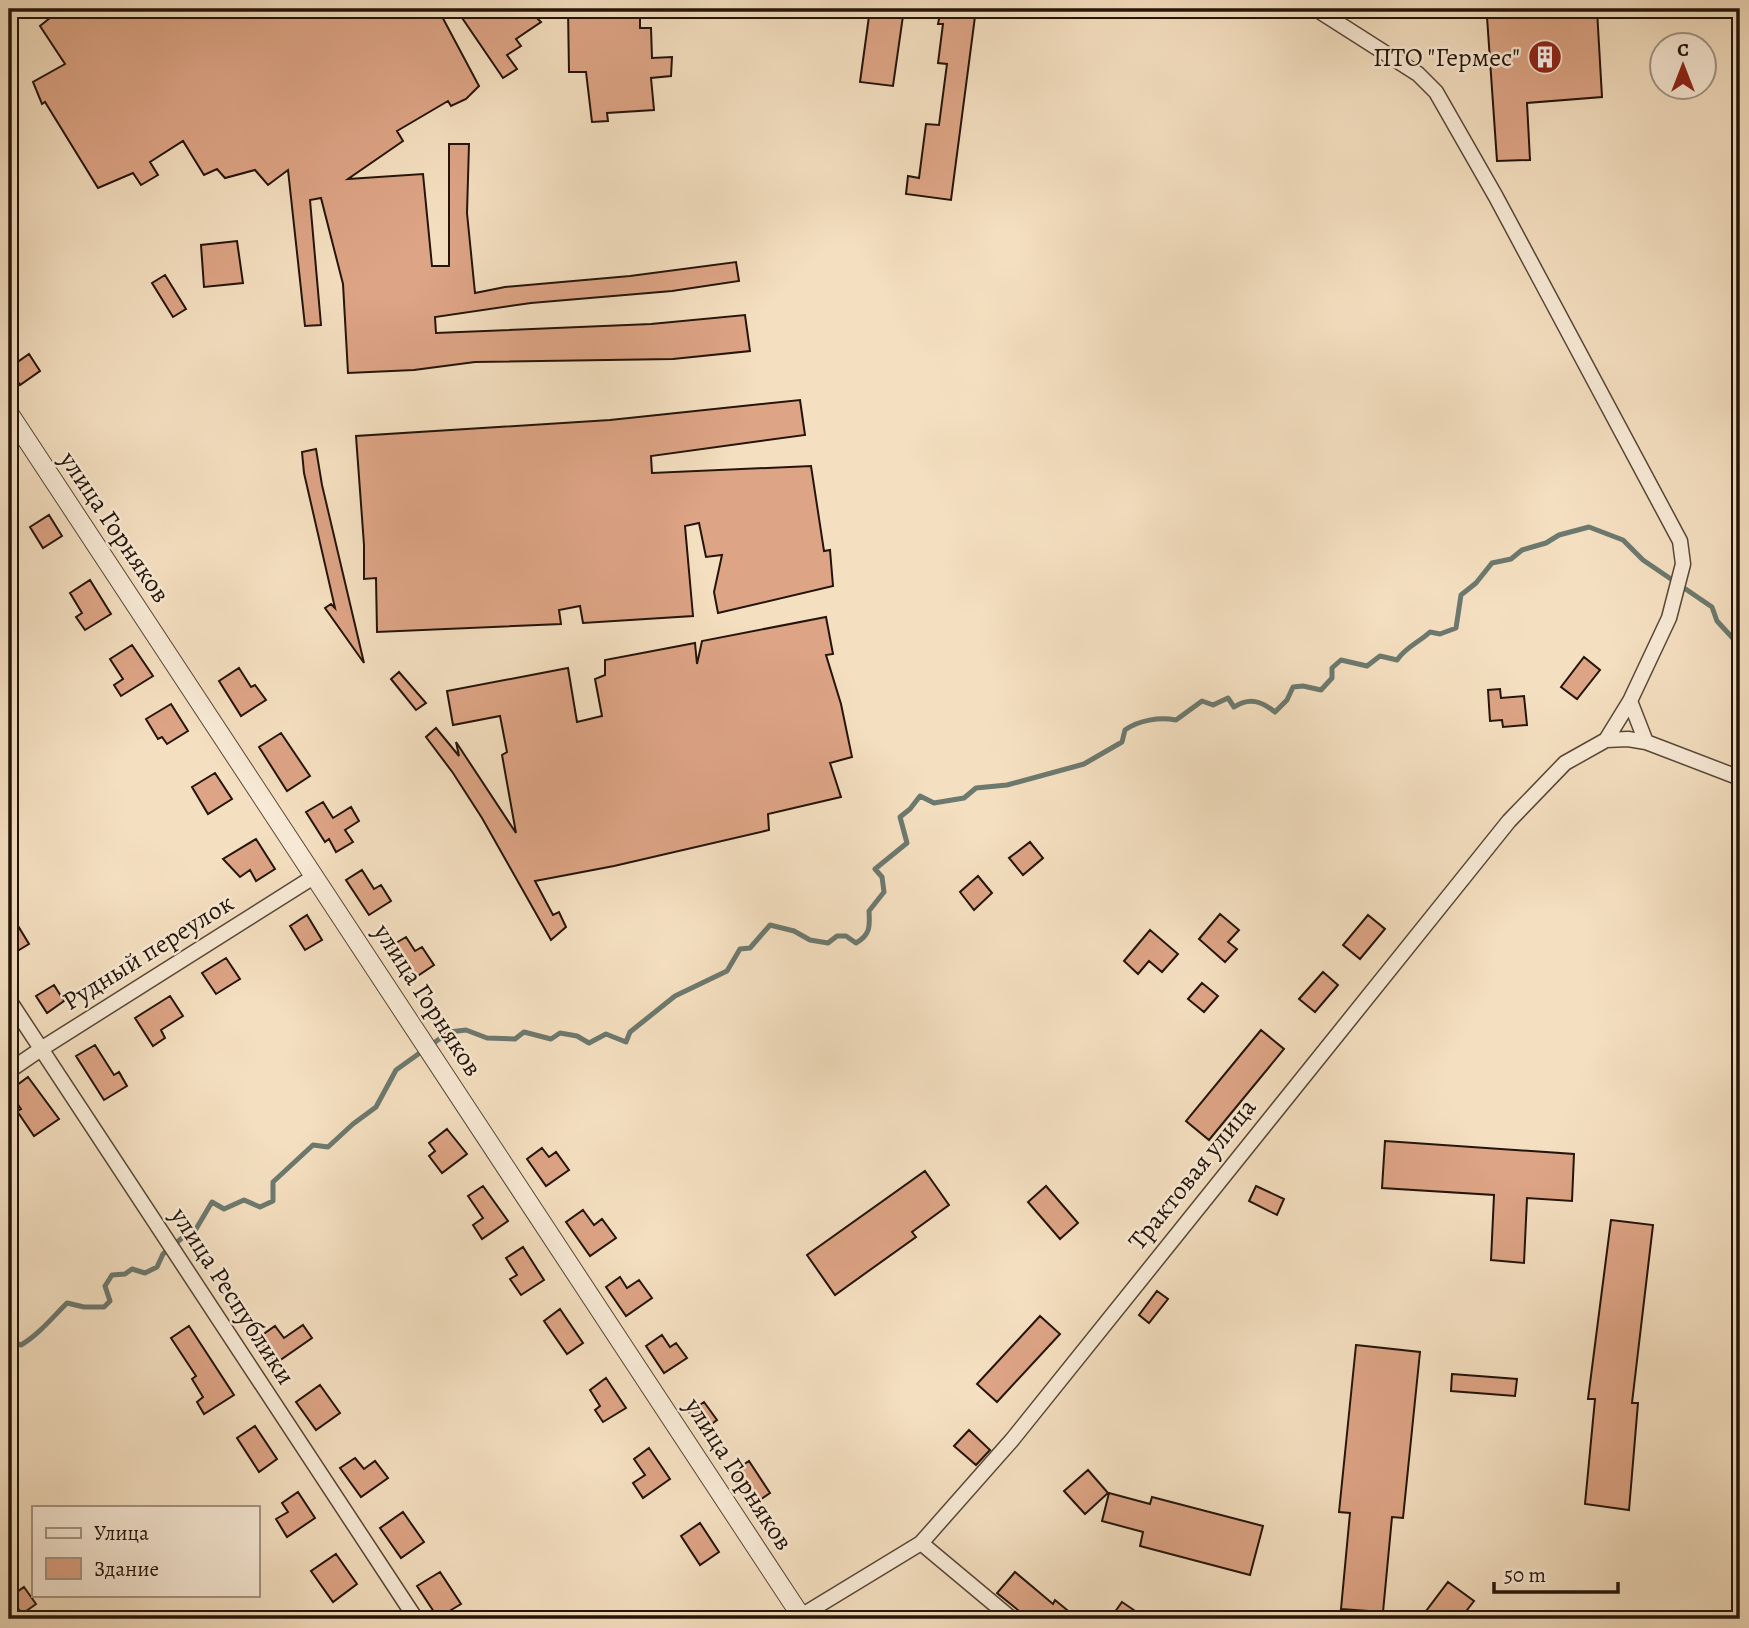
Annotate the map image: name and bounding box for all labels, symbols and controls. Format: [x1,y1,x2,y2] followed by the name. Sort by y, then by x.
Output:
[1648,32,1718,102] north arrow
[1677,37,1689,63] text: С
[1526,38,1564,76] building icon: ПТО "Гермес"
[1373,40,1520,75] place label: ПТО "Гермес"
[51,444,179,610] street label: улица Горняков
[56,885,240,1019] street label: Рудный переулок
[365,916,490,1083] street label: улица Горняков
[1120,1091,1264,1257] street label: Трактовая улица
[162,1200,303,1391] street label: улица Республики
[676,1390,801,1557] street label: улица Горняков
[32,1506,259,1596] legend
[94,1519,149,1547] text: Улица
[1494,1551,1618,1595] scale bar
[94,1555,159,1583] text: Здание
[1504,1561,1546,1589] text: 50 m

